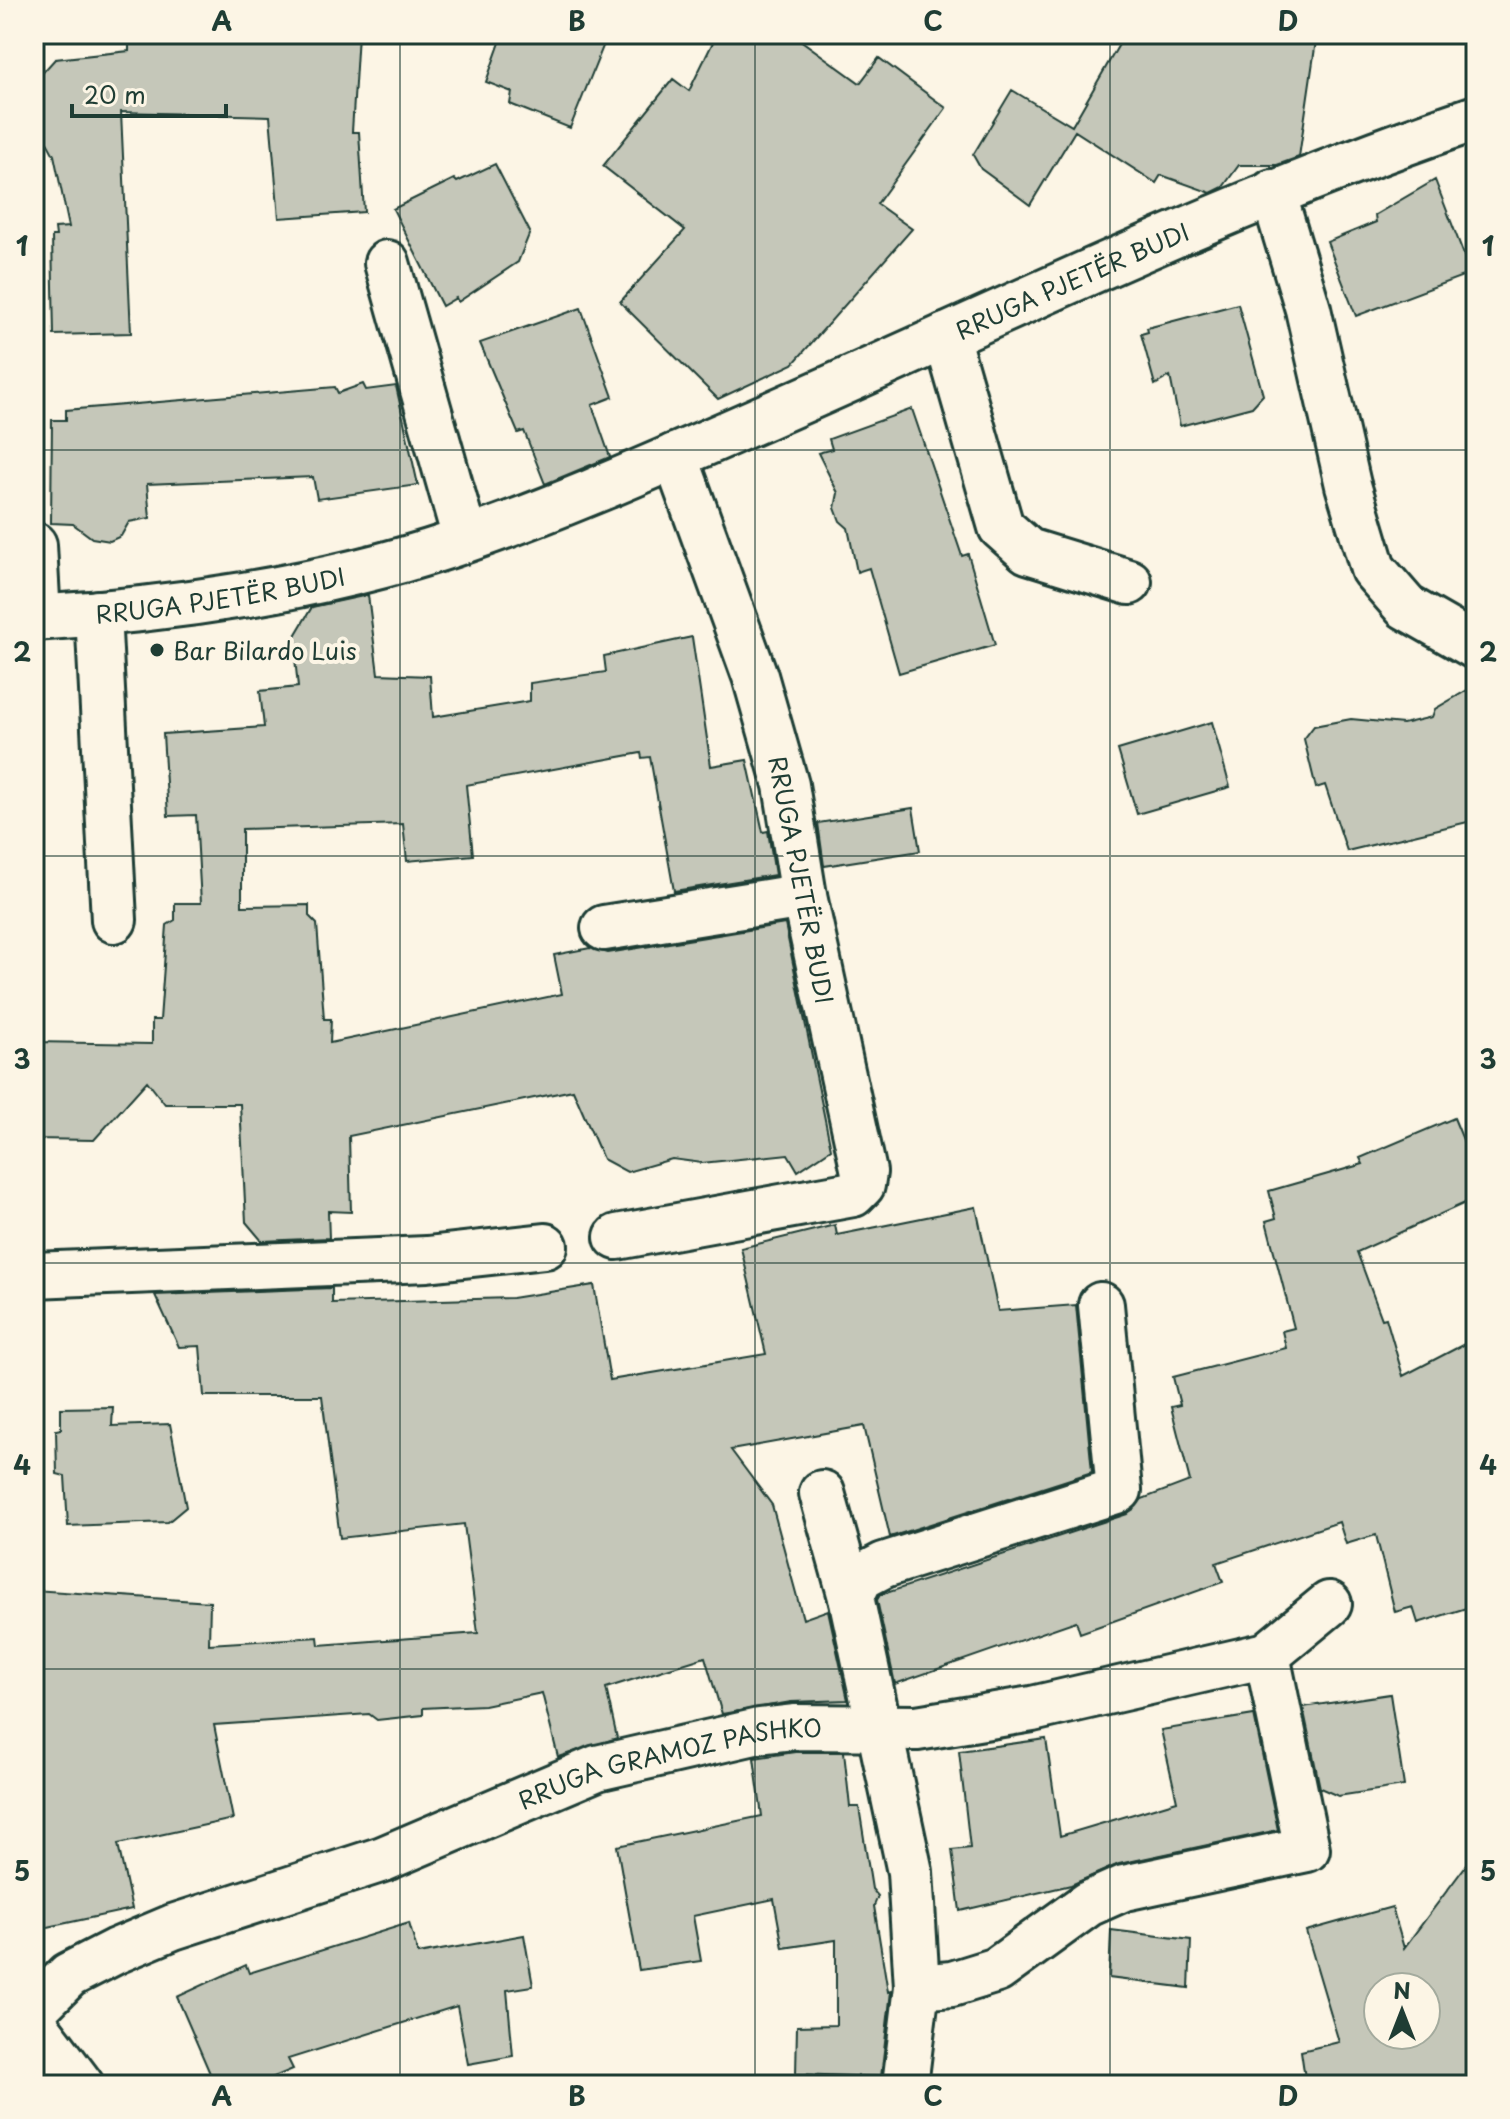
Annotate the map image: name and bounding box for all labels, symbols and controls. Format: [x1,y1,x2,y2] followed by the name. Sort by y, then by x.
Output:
[212,1,232,40] text: A
[568,1,586,40] text: B
[923,1,943,40] text: C
[1278,1,1298,40] text: D
[72,68,226,118] scale bar
[84,76,146,112] text: 20 m
[950,213,1195,348] street label: RRUGA PJETËR BUDI
[16,226,28,265] text: 1
[1482,226,1494,265] text: 1
[94,557,349,631] street label: RRUGA PJETËR BUDI
[13,632,31,671] text: 2
[173,632,357,668] place label: Bar Bilardo Luis
[1479,632,1497,671] text: 2
[148,641,166,659] marker: Bar Bilardo Luis
[760,753,844,1007] street label: RRUGA PJETËR BUDI
[13,1039,31,1078] text: 3
[1479,1039,1497,1078] text: 3
[13,1445,31,1484] text: 4
[1479,1445,1497,1484] text: 4
[512,1709,822,1818] street label: RRUGA GRAMOZ PASHKO
[14,1851,30,1890] text: 5
[1480,1851,1496,1890] text: 5
[1362,1971,1442,2051] north arrow
[1393,1973,1411,2006] text: N
[212,2076,232,2115] text: A
[568,2076,586,2115] text: B
[923,2076,943,2115] text: C
[1278,2076,1298,2115] text: D

